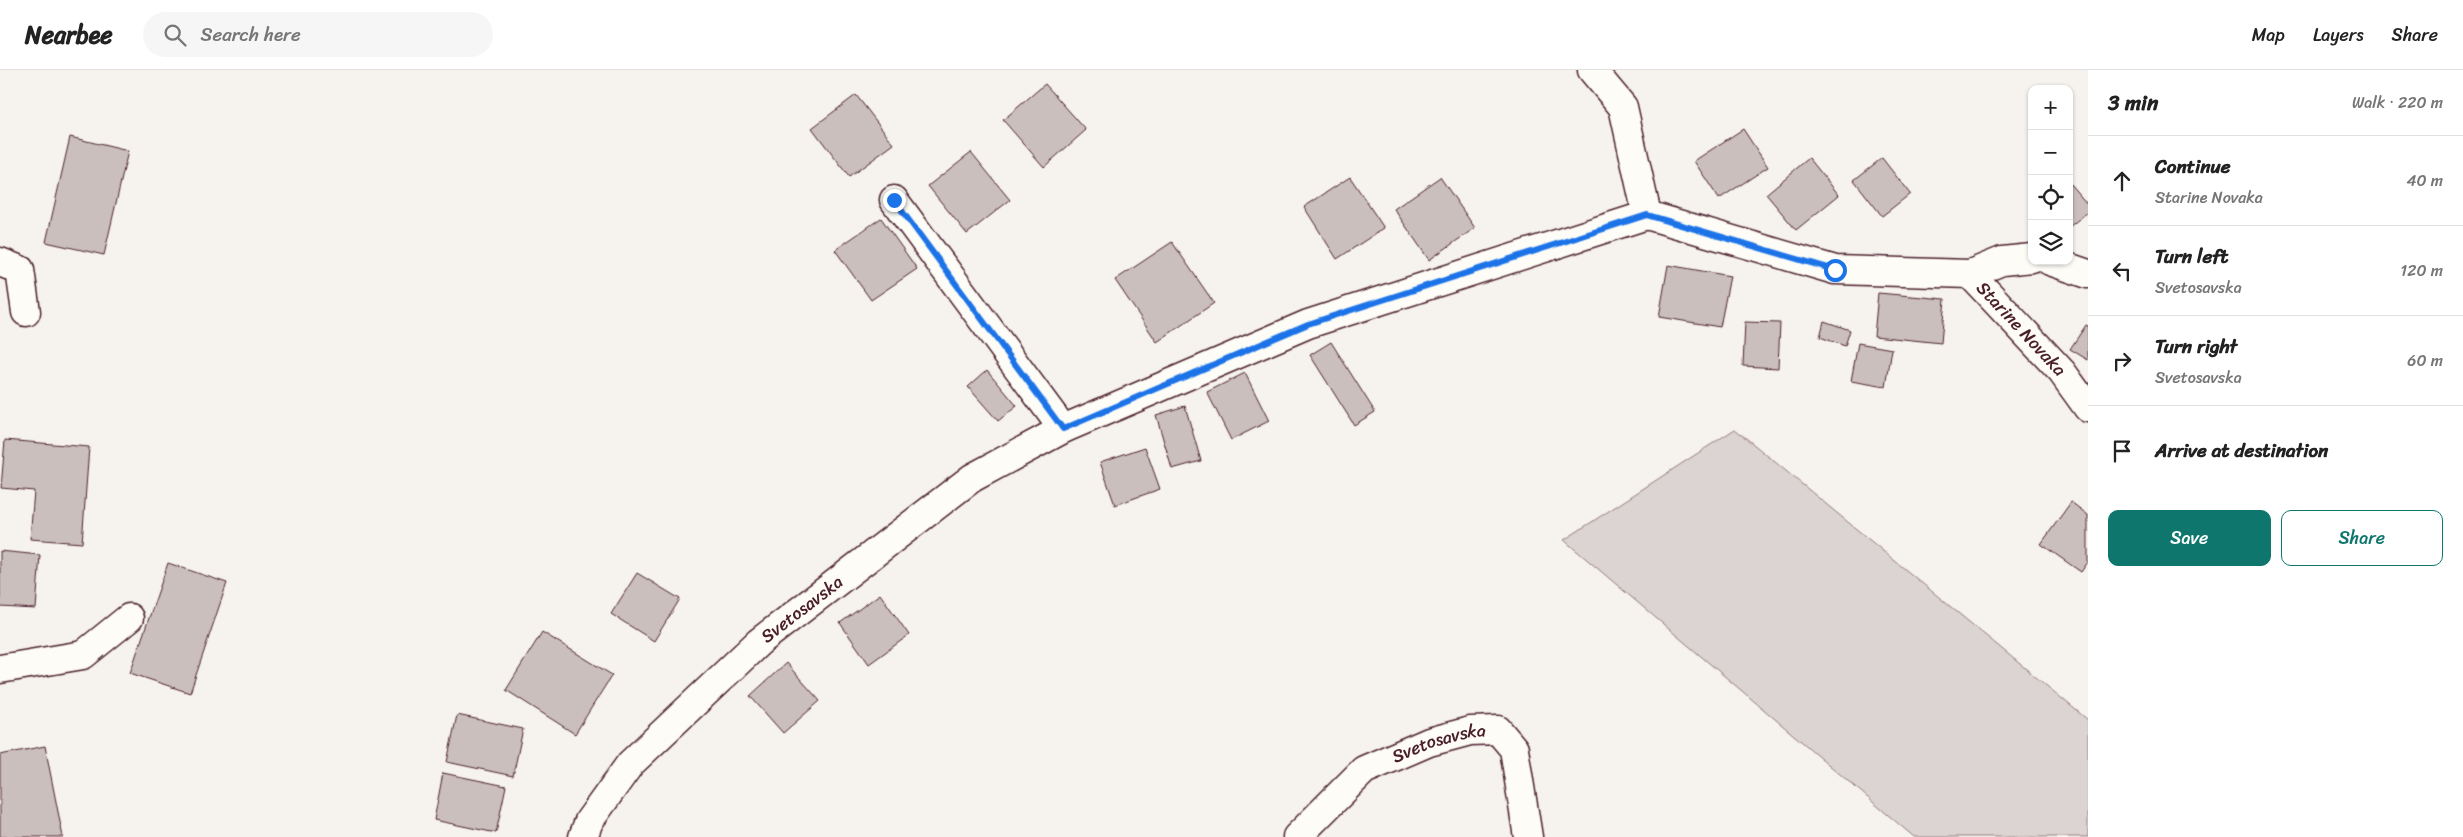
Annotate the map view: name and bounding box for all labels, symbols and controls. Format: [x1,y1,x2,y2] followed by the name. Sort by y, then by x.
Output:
[143,12,493,57] search box
[25,14,113,56] text: Nearbee
[201,18,301,51] text: Search here
[2252,19,2285,51] text: Map
[2313,19,2364,51] text: Layers
[2392,19,2438,51] text: Share
[161,21,189,49] icon: search
[2108,84,2158,122] text: 3 min
[2028,85,2073,265] map controls
[2028,85,2073,130] button: +
[2352,88,2443,117] text: Walk · 220 m
[2028,130,2073,175] button: −
[2155,150,2231,183] text: Continue
[2406,166,2443,195] text: 40 m
[2108,167,2136,195] icon: ahead
[2028,175,2073,220] button: locate
[2155,183,2263,212] text: Starine Novaka
[883,189,906,212] route end
[2028,220,2073,265] button: layers
[2155,240,2228,273] text: Turn left
[2400,256,2443,285] text: 120 m
[2108,257,2136,285] icon: left
[1824,259,1847,282] route start
[1968,273,2075,384] street label: Starine Novaka
[2155,273,2242,302] text: Svetosavska
[2155,330,2237,363] text: Turn right
[2407,346,2443,375] text: 60 m
[2108,347,2136,375] icon: right
[2155,363,2242,392] text: Svetosavska
[2155,434,2328,467] text: Arrive at destination
[2108,437,2136,465] icon: arrive
[2108,510,2271,566] button: Save
[2281,510,2443,566] button: Share
[753,566,850,651] street label: Svetosavska
[1387,714,1486,772] street label: Svetosavska

